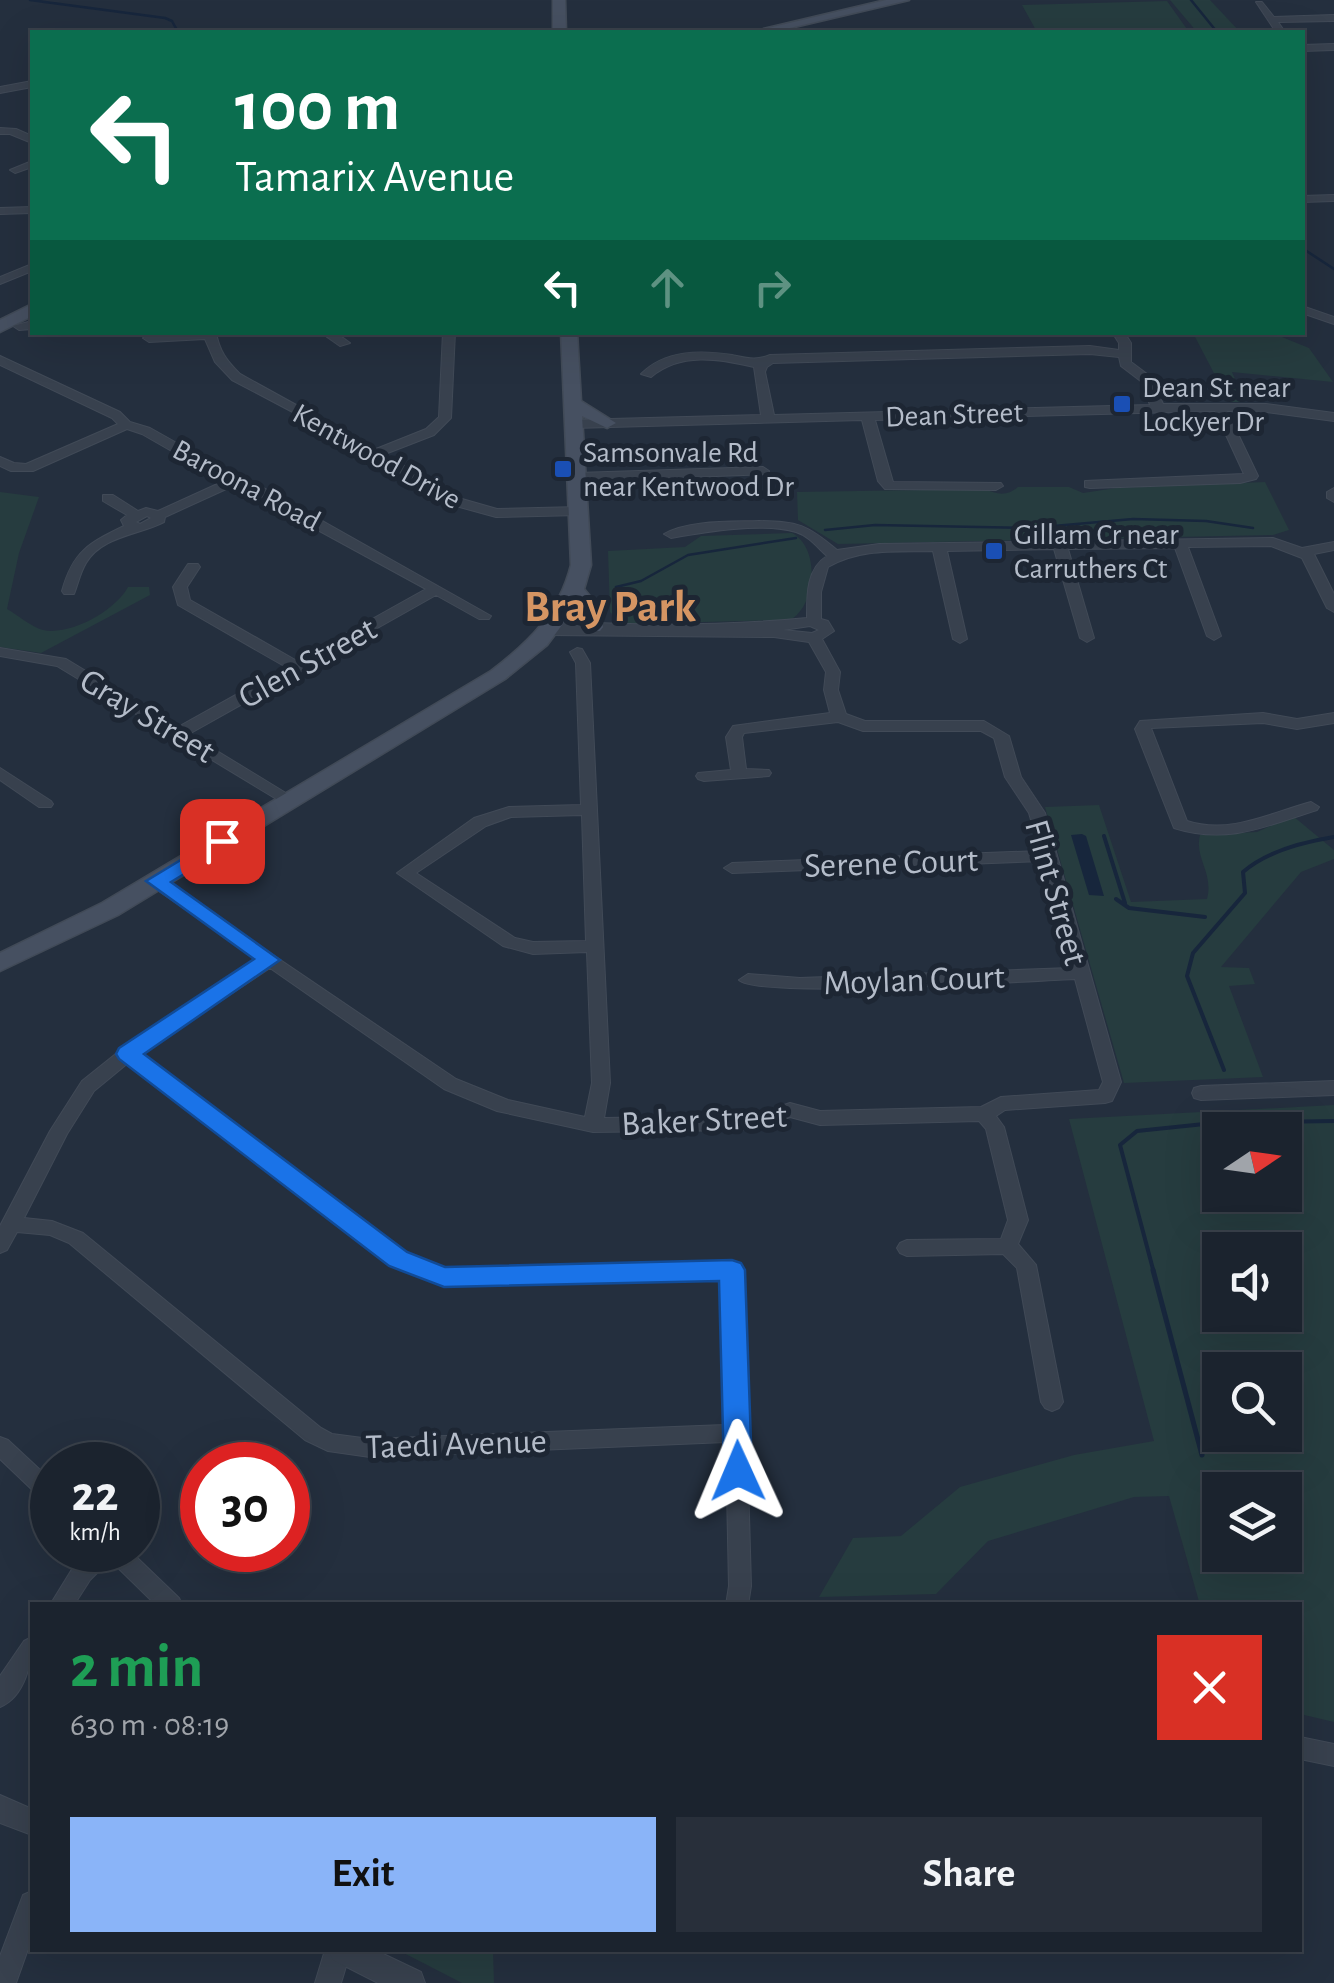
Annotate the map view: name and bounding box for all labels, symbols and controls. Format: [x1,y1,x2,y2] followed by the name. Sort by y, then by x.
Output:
[70,70,200,200] icon: left
[235,73,400,143] text: 100 m
[235,155,514,200] text: Tamarix Avenue
[535,260,590,315] icon: left
[640,260,695,315] icon: ahead
[745,260,800,315] icon: right
[1142,373,1291,437] place label: Dean St near Lockyer Dr
[1111,393,1133,415] marker: Dean St near Lockyer Dr
[288,398,465,515] street label: Kentwood Drive
[885,398,1024,432] street label: Dean Street
[168,435,325,537] street label: Baroona Road
[583,438,794,502] place label: Samsonvale Rd near Kentwood Dr
[552,458,574,480] marker: Samsonvale Rd near Kentwood Dr
[1014,520,1179,584] place label: Gillam Cr near Carruthers Ct
[983,540,1005,562] marker: Gillam Cr near Carruthers Ct
[524,585,696,630] district label: Bray Park
[233,611,383,715] street label: Glen Street
[74,663,221,770] street label: Gray Street
[180,799,265,884] pin
[195,814,250,869] icon: arrive
[1018,816,1093,969] street label: Flint Street
[803,843,979,884] street label: Serene Court
[823,960,1005,1001] street label: Moylan Court
[620,1099,788,1142] street label: Baker Street
[1202,1112,1302,1212] north arrow
[1202,1112,1302,1572] map controls
[1202,1232,1302,1332] button: sound
[1202,1352,1302,1452] button: search
[686,1419,790,1523] position arrow
[365,1424,547,1465] street label: Taedi Avenue
[180,1442,310,1572] speed limit sign: 30
[71,1470,119,1520] text: 22
[1202,1472,1302,1572] button: layers
[69,1520,121,1545] text: km/h
[1157,1635,1262,1740] button: close
[70,1638,203,1698] text: 2 min
[70,1709,229,1741] text: 630 m · 08:19
[70,1817,656,1932] button: Exit
[676,1817,1262,1932] button: Share

